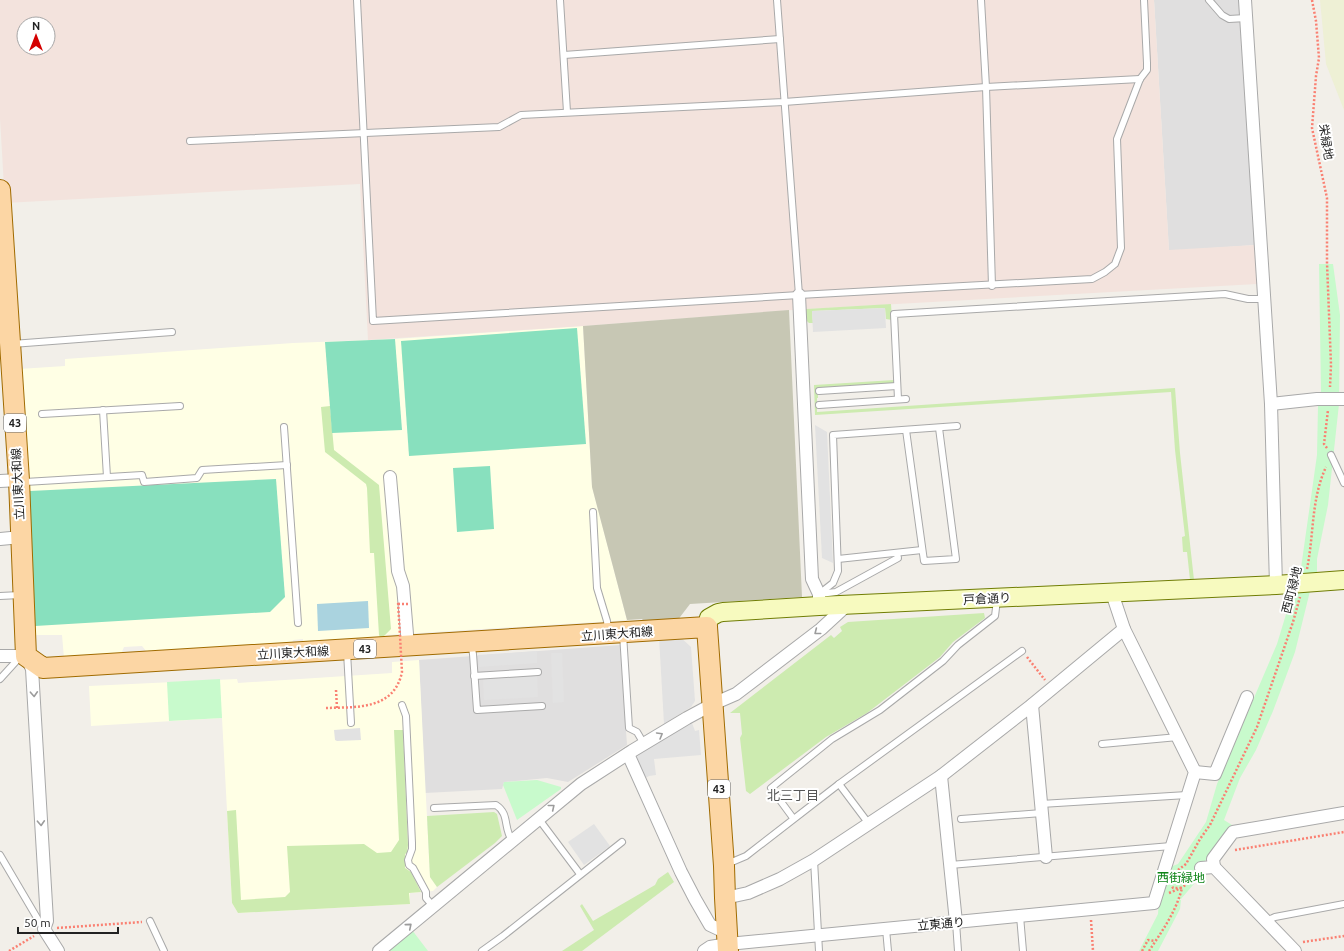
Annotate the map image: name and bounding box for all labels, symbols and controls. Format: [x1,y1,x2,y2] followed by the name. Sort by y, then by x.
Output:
[16,16,56,56] north arrow
[32,20,40,32] text: N
[1317,123,1336,161] street label: 栄緑地
[4,414,26,432] road number: 43
[9,448,26,520] street label: 立川東大和線
[1279,565,1304,615] street label: 西町緑地
[963,591,1011,606] street label: 戸倉通り
[581,625,653,642] street label: 立川東大和線
[815,627,822,634] one-way arrow
[354,640,376,658] road number: 43
[257,644,329,661] street label: 立川東大和線
[29,691,38,697] one-way arrow
[656,732,663,739] one-way arrow
[708,780,730,798] road number: 43
[767,788,819,802] district label: 北三丁目
[548,805,555,812] one-way arrow
[37,820,46,826] one-way arrow
[1157,871,1205,884] park label: 西街緑地
[18,909,118,935] scale bar
[916,915,965,932] street label: 立東通り
[24,916,51,929] text: 50 m
[405,923,412,930] one-way arrow

